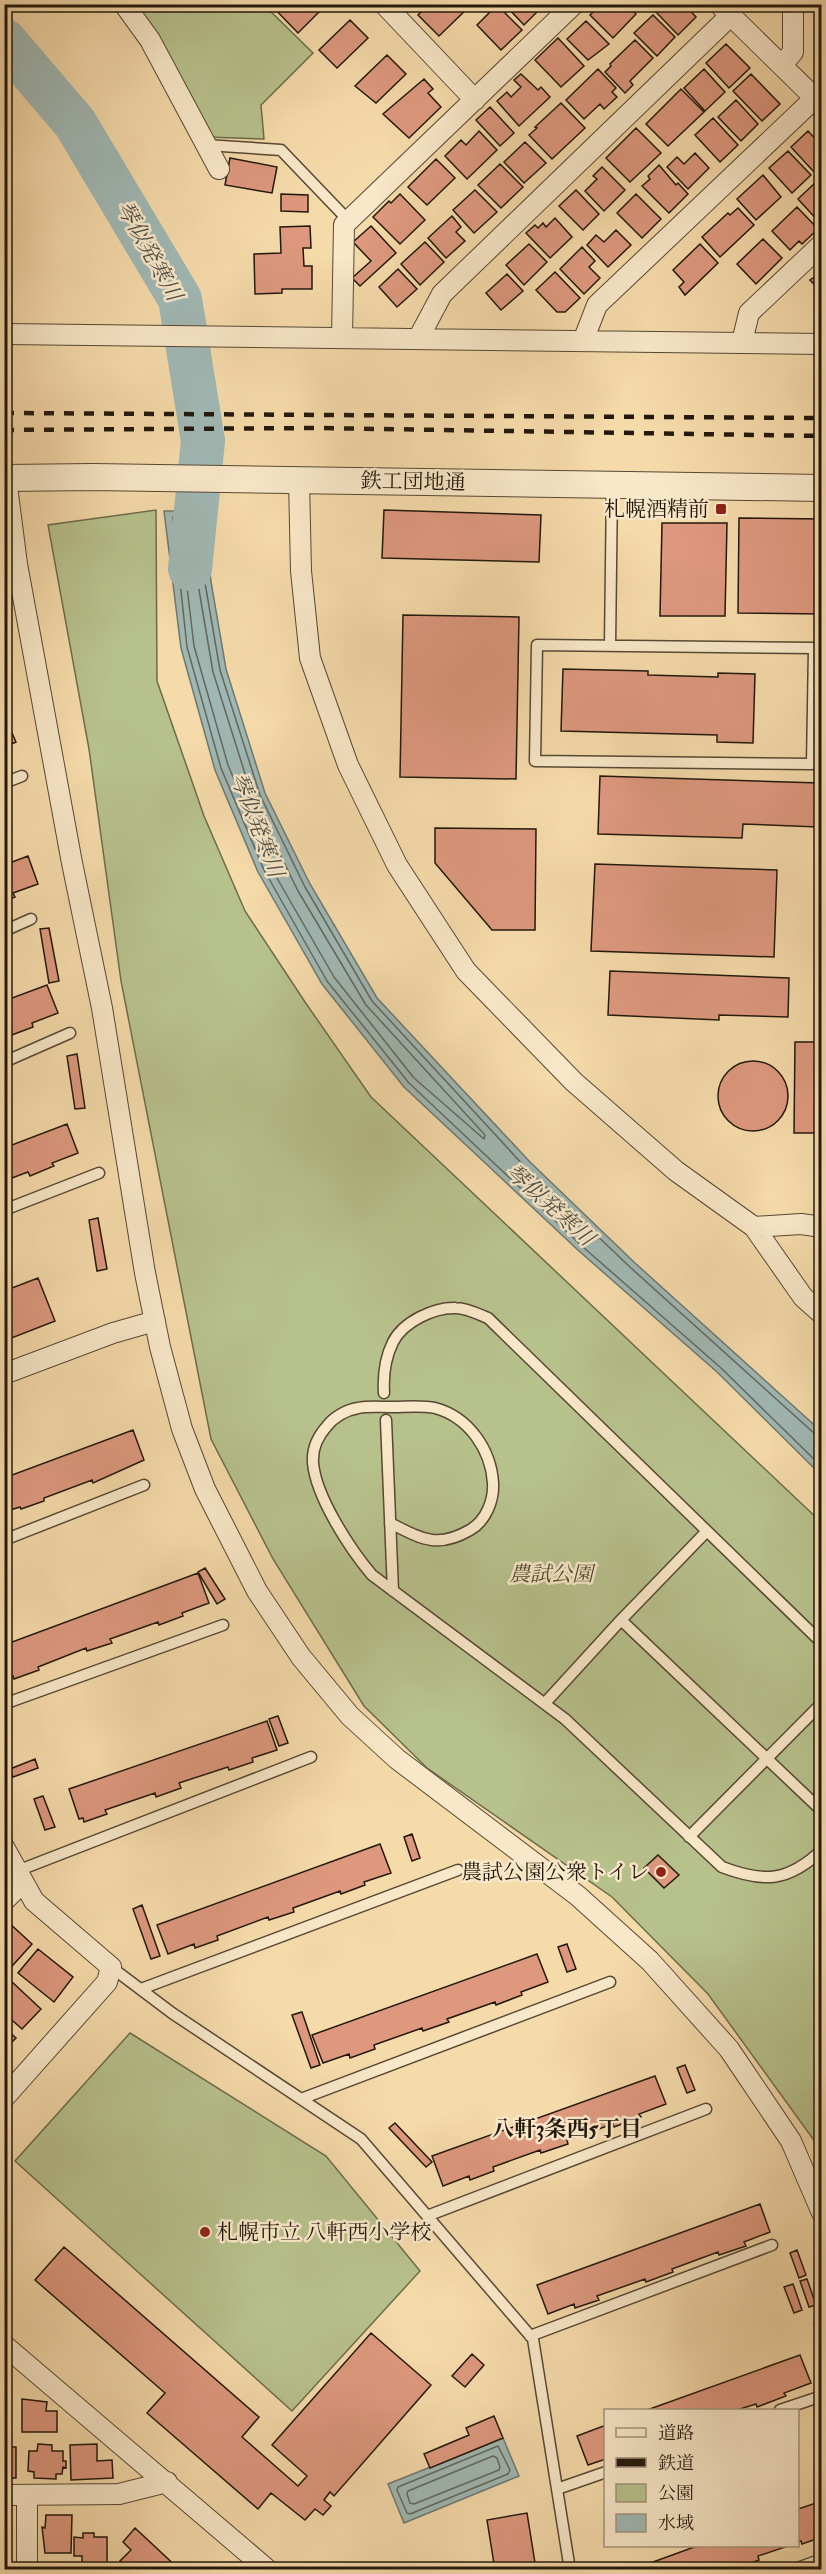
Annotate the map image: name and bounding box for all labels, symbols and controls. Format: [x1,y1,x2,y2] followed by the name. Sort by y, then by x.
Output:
[110,196,189,308] water label: 琴似発寒川
[360,468,466,496] street label: 鉄工団地通
[604,496,709,523] place label: 札幌酒精前
[714,502,728,516] marker: 札幌酒精前
[224,769,290,883] water label: 琴似発寒川
[500,1158,602,1254] water label: 琴似発寒川
[509,1561,596,1588] park label: 農試公園
[461,1859,649,1886] place label: 農試公園公衆トイレ
[654,1865,668,1879] marker: 農試公園公衆トイレ
[492,2115,642,2143] district label: 八軒3条西5丁目
[217,2219,431,2246] place label: 札幌市立 八軒西小学校
[198,2225,212,2239] marker: 札幌市立 八軒西小学校
[604,2409,799,2547] legend
[658,2422,694,2445] text: 道路
[658,2452,694,2475] text: 鉄道
[658,2482,694,2505] text: 公園
[658,2512,694,2535] text: 水域

